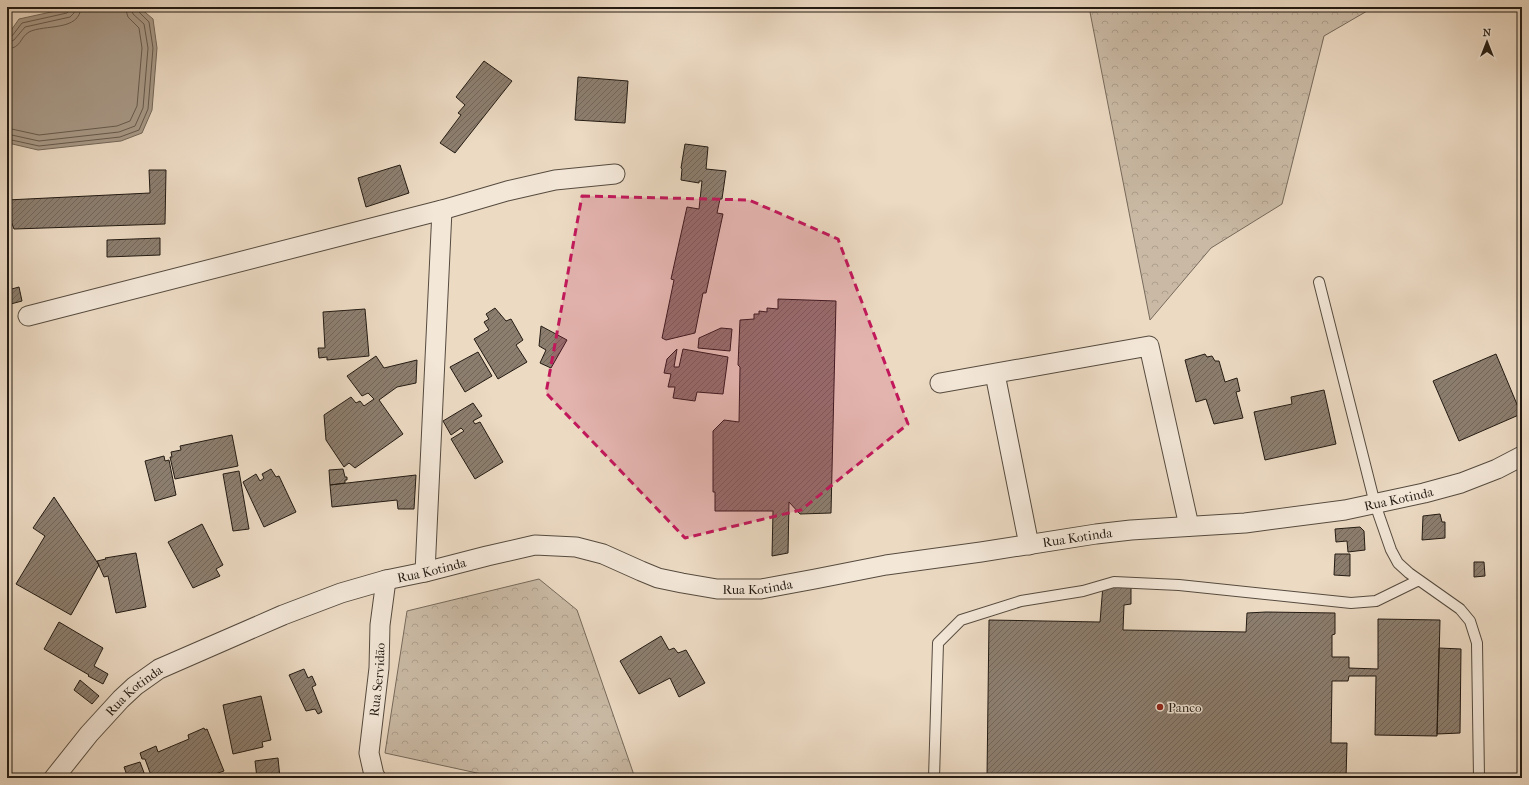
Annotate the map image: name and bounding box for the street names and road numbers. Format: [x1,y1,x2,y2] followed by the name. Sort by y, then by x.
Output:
[1363,483,1436,513] street label: Rua Kotinda
[1041,525,1114,550] street label: Rua Kotinda
[396,554,469,585] street label: Rua Kotinda
[723,576,795,597] street label: Rua Kotinda
[366,642,387,717] street label: Rua Servidão
[102,661,166,719] street label: Rua Kotinda

